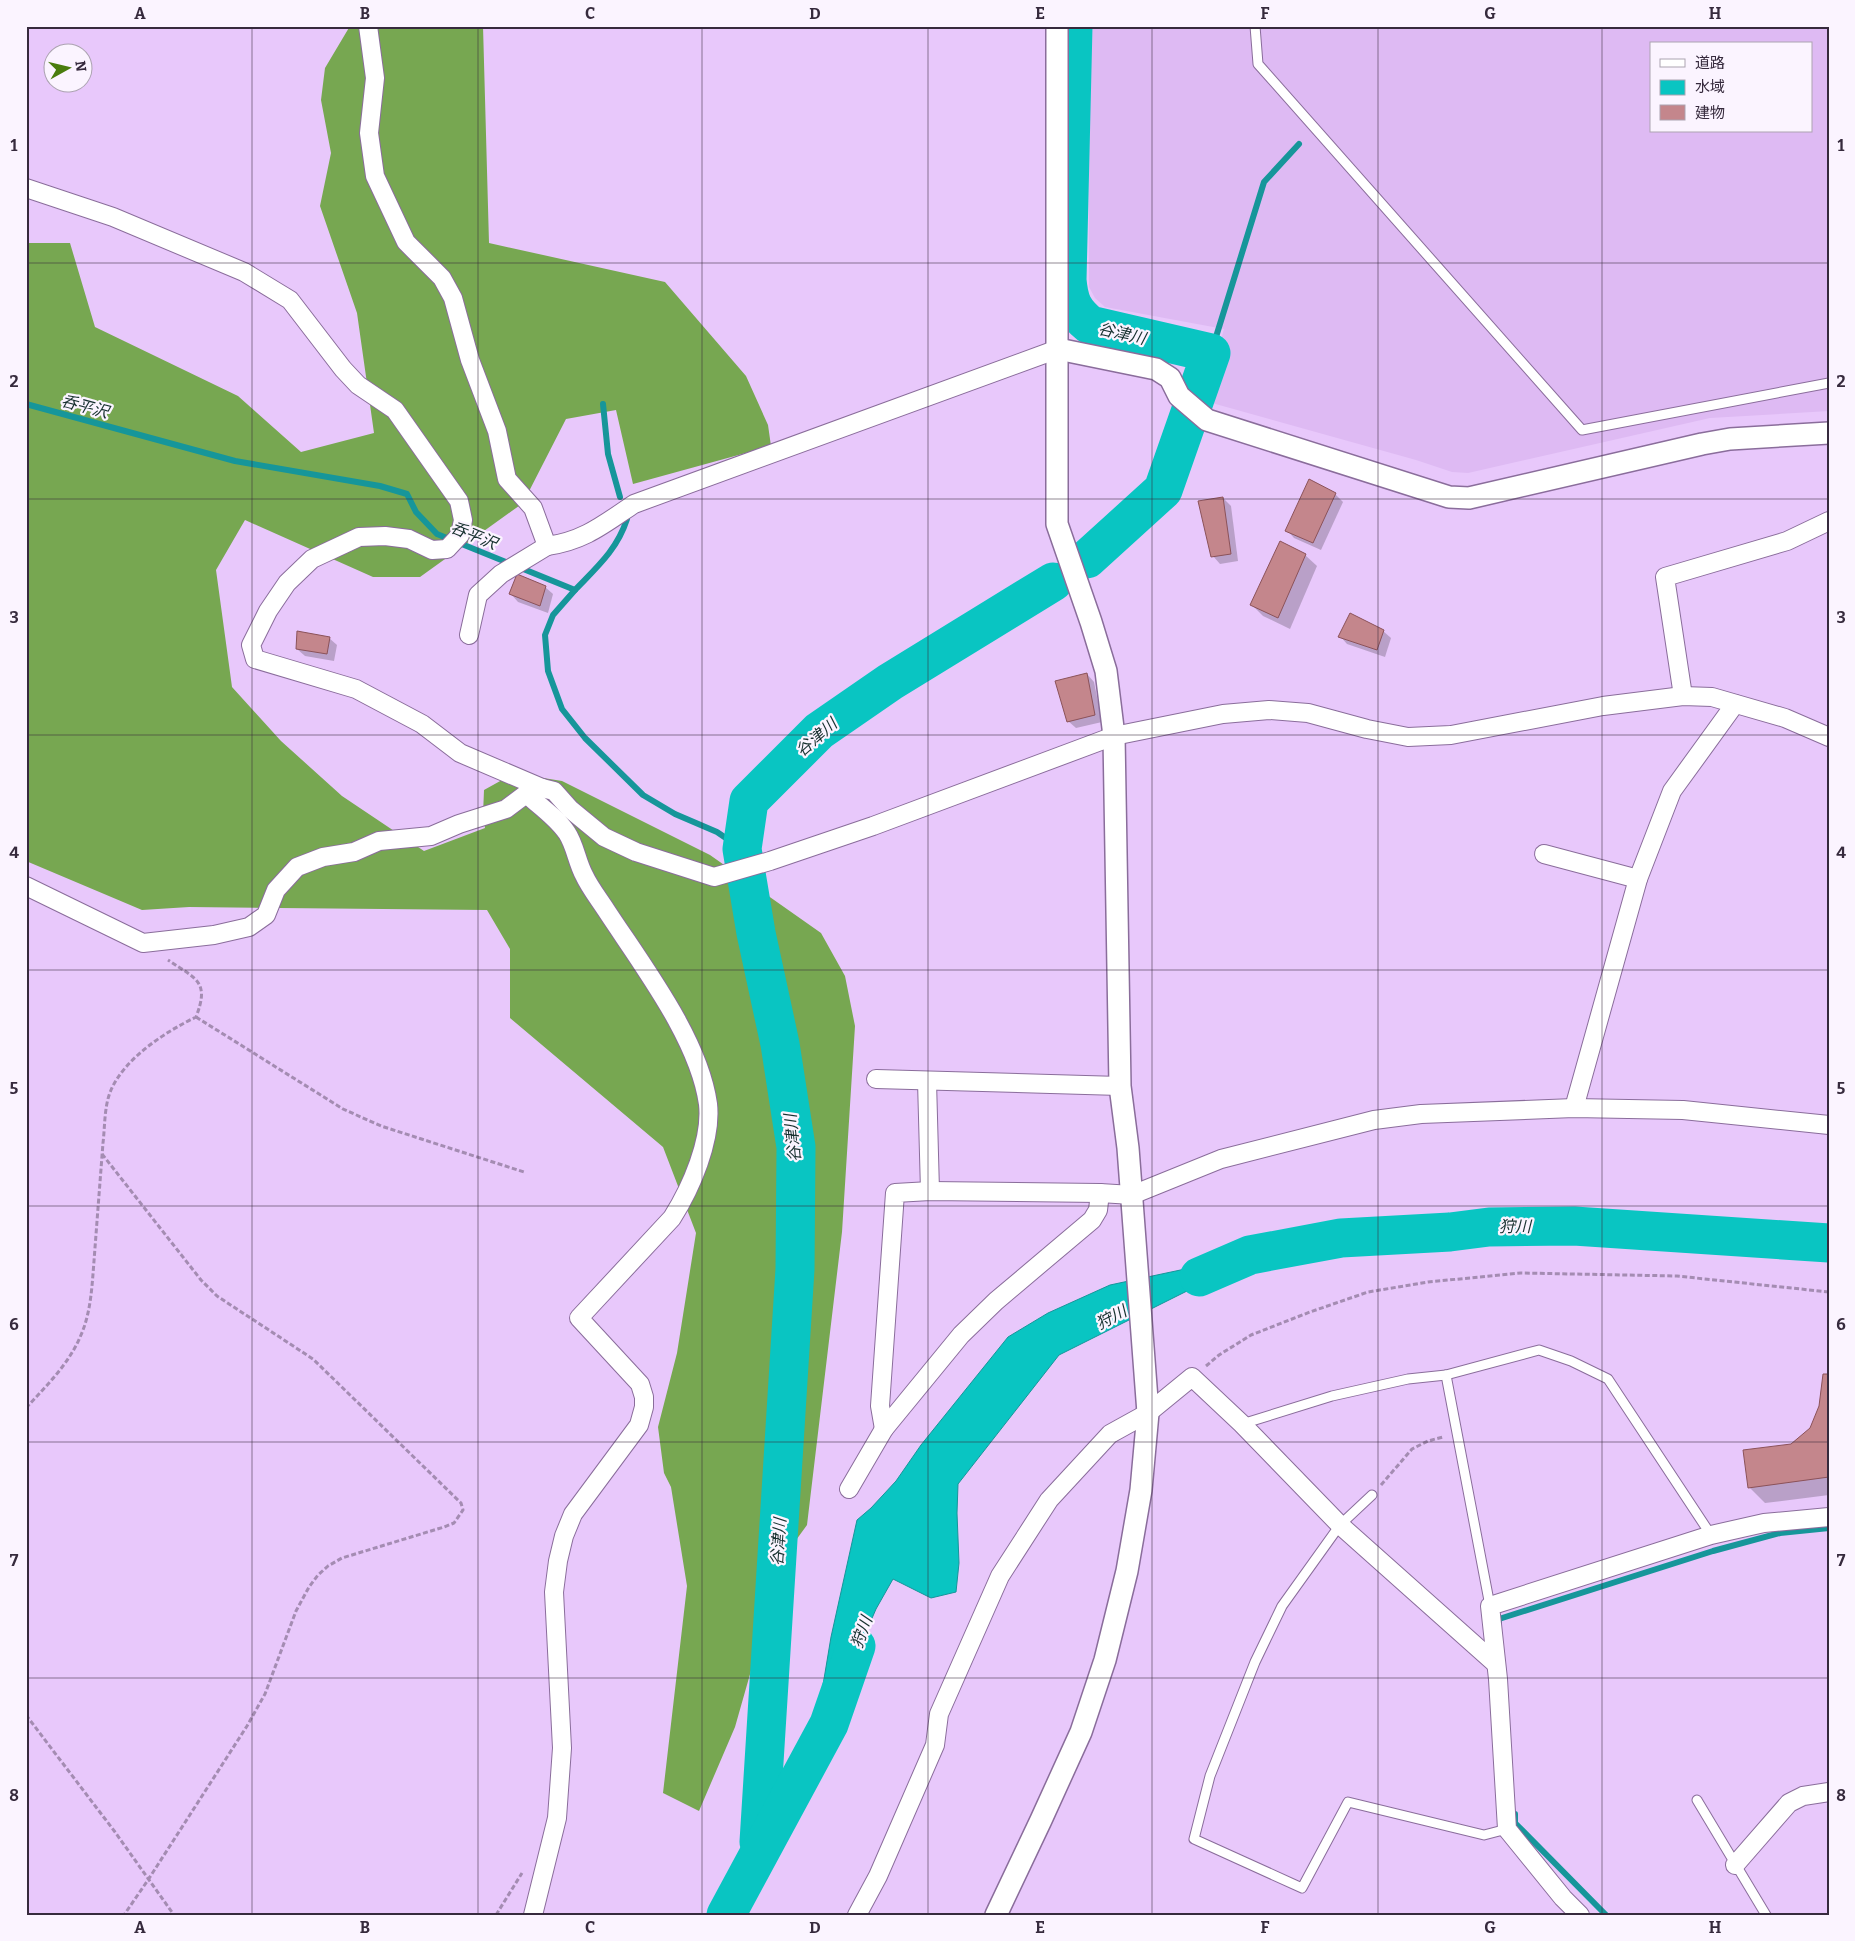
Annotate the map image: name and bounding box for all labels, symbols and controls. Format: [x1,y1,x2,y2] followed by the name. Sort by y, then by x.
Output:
[134,4,146,23] text: A
[360,4,370,23] text: B
[585,4,595,23] text: C
[809,4,821,23] text: D
[1035,4,1045,23] text: E
[1261,4,1270,23] text: F
[1484,4,1496,23] text: G
[1709,4,1722,23] text: H
[42,42,92,92] north arrow
[1650,42,1812,132] legend
[1695,54,1725,72] text: 道路
[71,60,90,73] text: N
[1695,78,1725,96] text: 水域
[1695,104,1725,122] text: 建物
[11,136,18,155] text: 1
[1838,136,1845,155] text: 1
[1096,319,1149,349] water label: 谷津川
[9,372,19,391] text: 2
[1836,372,1846,391] text: 2
[59,391,112,422] water label: 呑平沢
[448,518,501,554] water label: 呑平沢
[9,608,19,627] text: 3
[1836,608,1846,627] text: 3
[792,713,842,760] water label: 谷津川
[9,843,19,862] text: 4
[1836,843,1846,862] text: 4
[10,1079,19,1098] text: 5
[1837,1079,1846,1098] text: 5
[780,1111,804,1163] water label: 谷津川
[1499,1217,1533,1236] water label: 狩川
[1093,1301,1132,1333] water label: 狩川
[9,1315,19,1334] text: 6
[1836,1315,1846,1334] text: 6
[767,1515,790,1567] water label: 谷津川
[10,1551,19,1570] text: 7
[1837,1551,1846,1570] text: 7
[847,1612,877,1650] water label: 狩川
[9,1786,19,1805] text: 8
[1836,1786,1846,1805] text: 8
[134,1918,146,1937] text: A
[360,1918,370,1937] text: B
[585,1918,595,1937] text: C
[809,1918,821,1937] text: D
[1035,1918,1045,1937] text: E
[1261,1918,1270,1937] text: F
[1484,1918,1496,1937] text: G
[1709,1918,1722,1937] text: H

